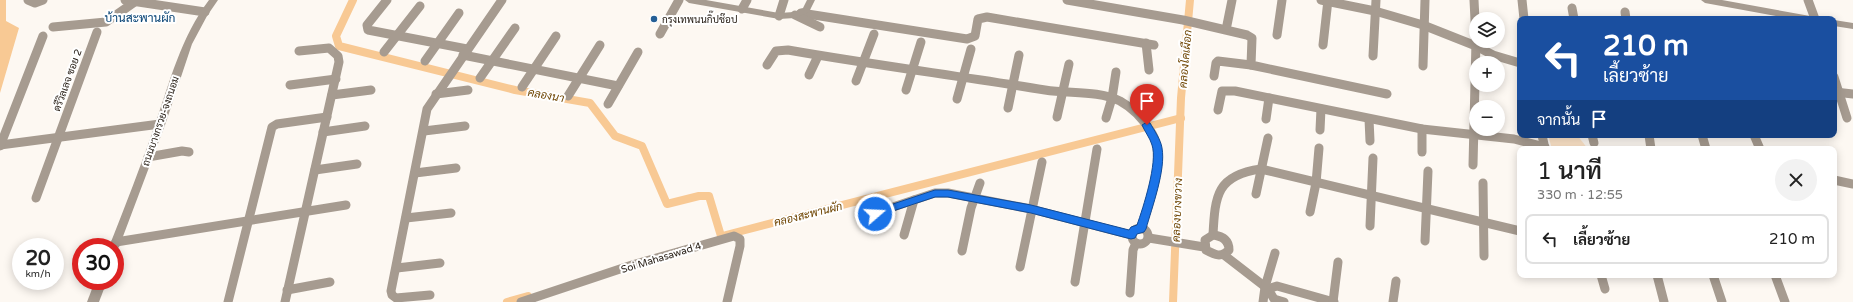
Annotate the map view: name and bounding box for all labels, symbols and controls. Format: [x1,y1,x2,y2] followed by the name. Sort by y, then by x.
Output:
[662,10,738,27] place label: กรุงเทพนนกิ๊ปช๊อป
[104,11,176,25] district label: บ้านสะพานผัก
[1469,12,1505,136] map controls
[1469,12,1505,48] button: layers
[649,14,659,24] marker: กรุงเทพนนกิ๊ปช๊อป
[1174,29,1195,89] water label: คลองโคเผือก
[1603,29,1689,63] text: 210 m
[1537,32,1589,84] icon: left
[50,47,85,113] street label: ดรีวิลเลจ ซอย 2
[1469,56,1505,92] button: +
[1603,65,1669,87] text: เลี้ยวซ้าย
[140,75,182,168] street label: ถนนบางกรวย-จงถนอม
[1130,84,1164,125] pin
[527,86,565,105] water label: คลองนา
[1136,90,1158,112] icon: arrive
[1469,100,1505,136] button: −
[1588,108,1610,130] icon: arrive
[1537,111,1580,129] text: จากนั้น
[1537,157,1602,186] text: 1 นาที
[1775,159,1817,201] button: close
[1170,178,1185,242] water label: คลองบางขวาง
[1537,187,1623,203] text: 330 m · 12:55
[854,193,896,235] position arrow
[772,199,844,229] water label: คลองสะพานผัก
[1539,228,1561,250] icon: left
[1769,230,1815,248] text: 210 m
[1573,231,1630,249] text: เลี้ยวซ้าย
[72,238,124,290] speed limit sign: 30
[620,240,703,276] street label: Soi Mahasawad 4
[25,247,51,271] text: 20
[25,268,51,280] text: km/h

